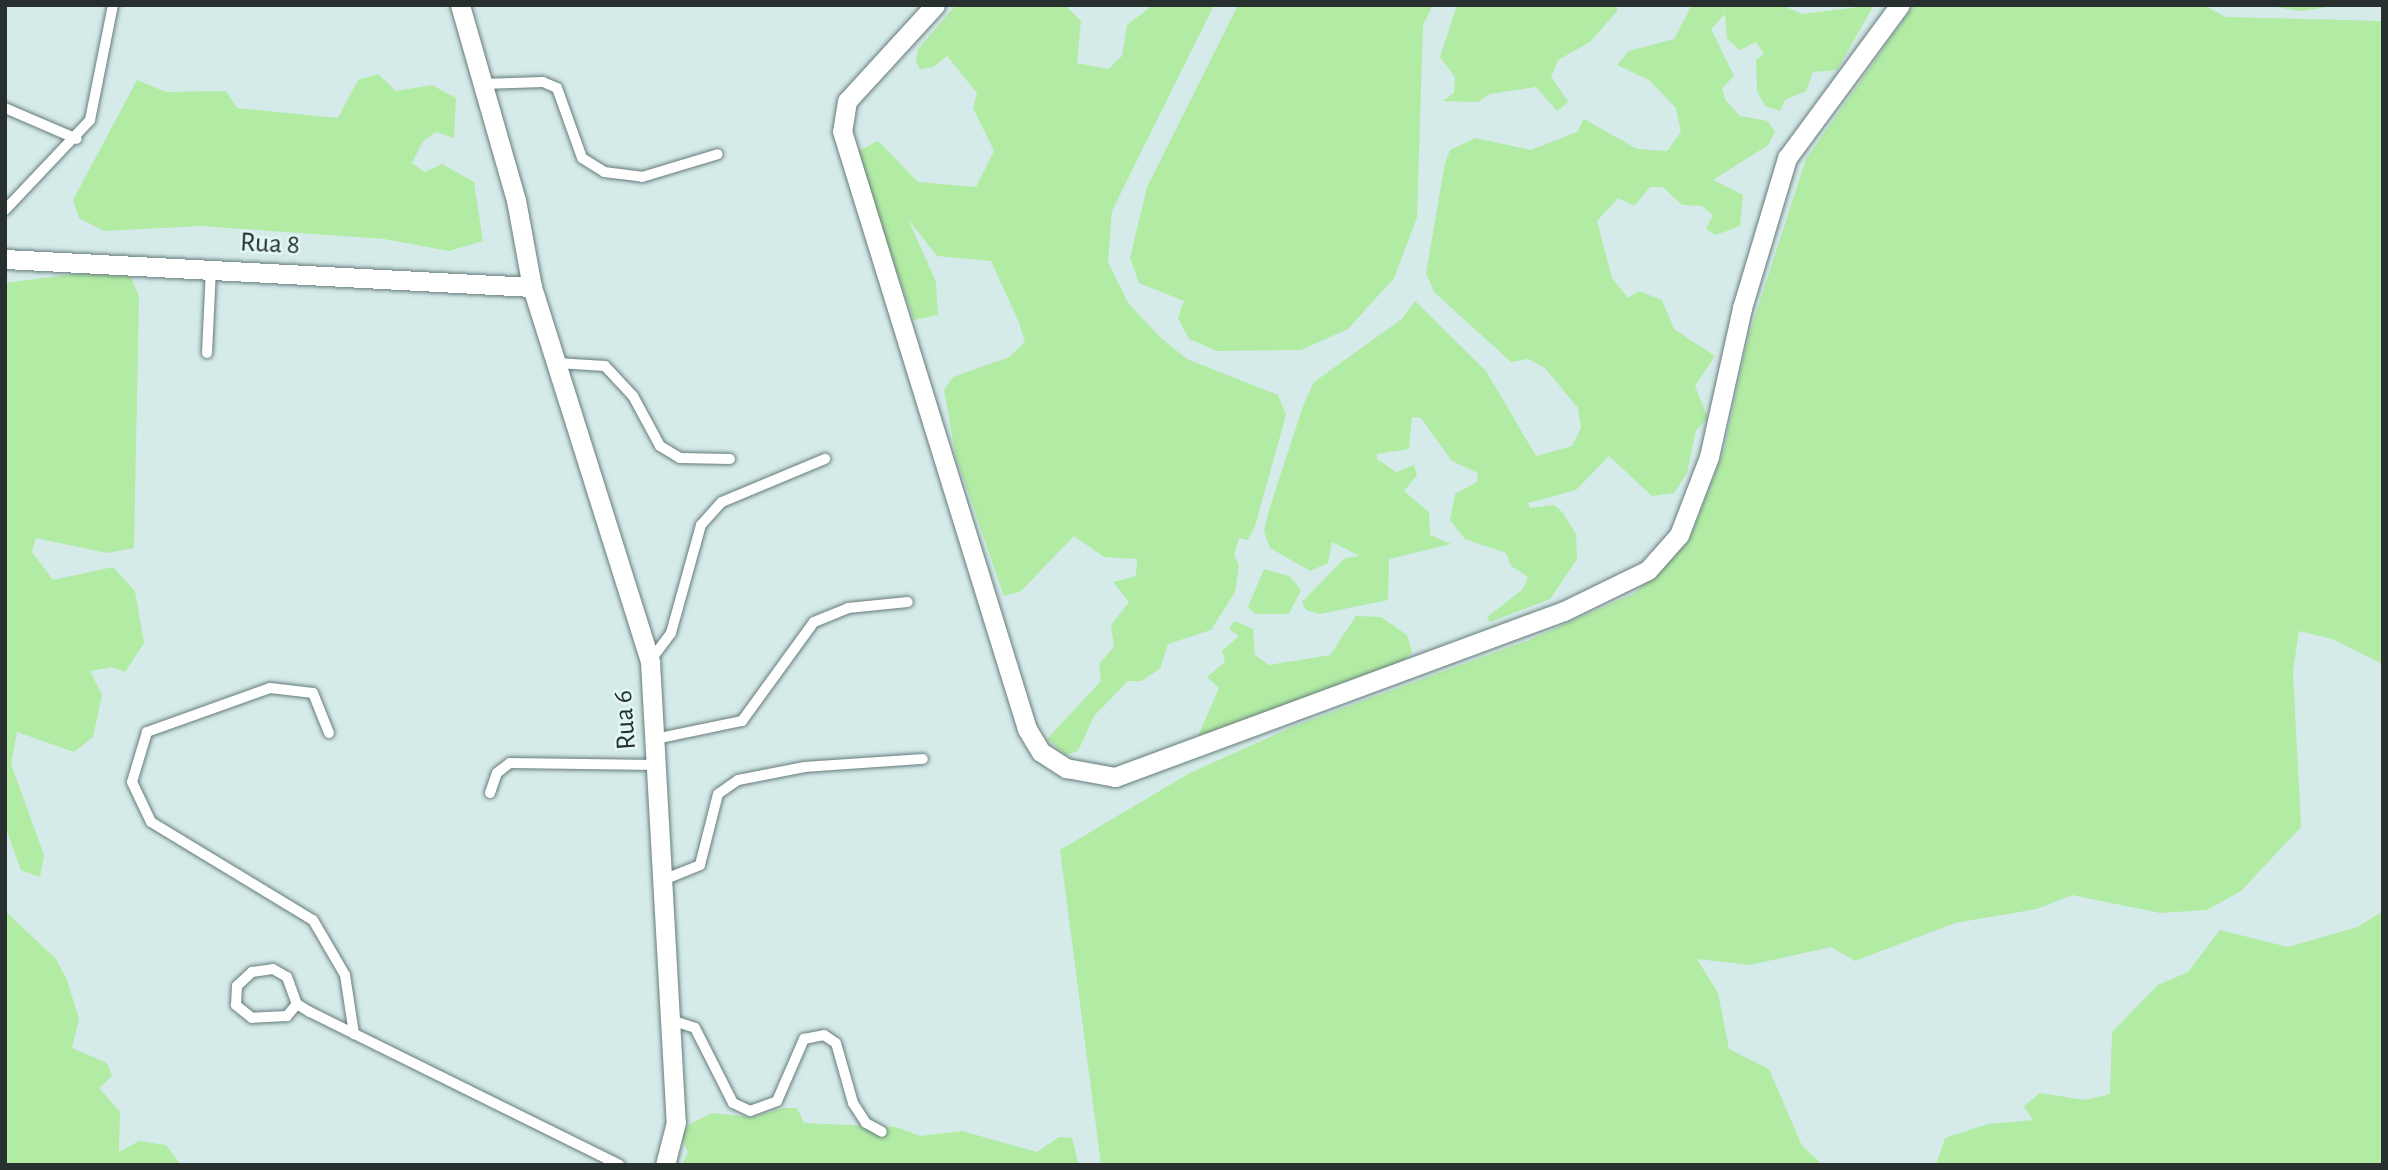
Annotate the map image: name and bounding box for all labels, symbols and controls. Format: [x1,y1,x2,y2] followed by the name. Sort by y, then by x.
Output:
[239,226,301,262] street label: Rua 8
[606,689,644,751] street label: Rua 6

